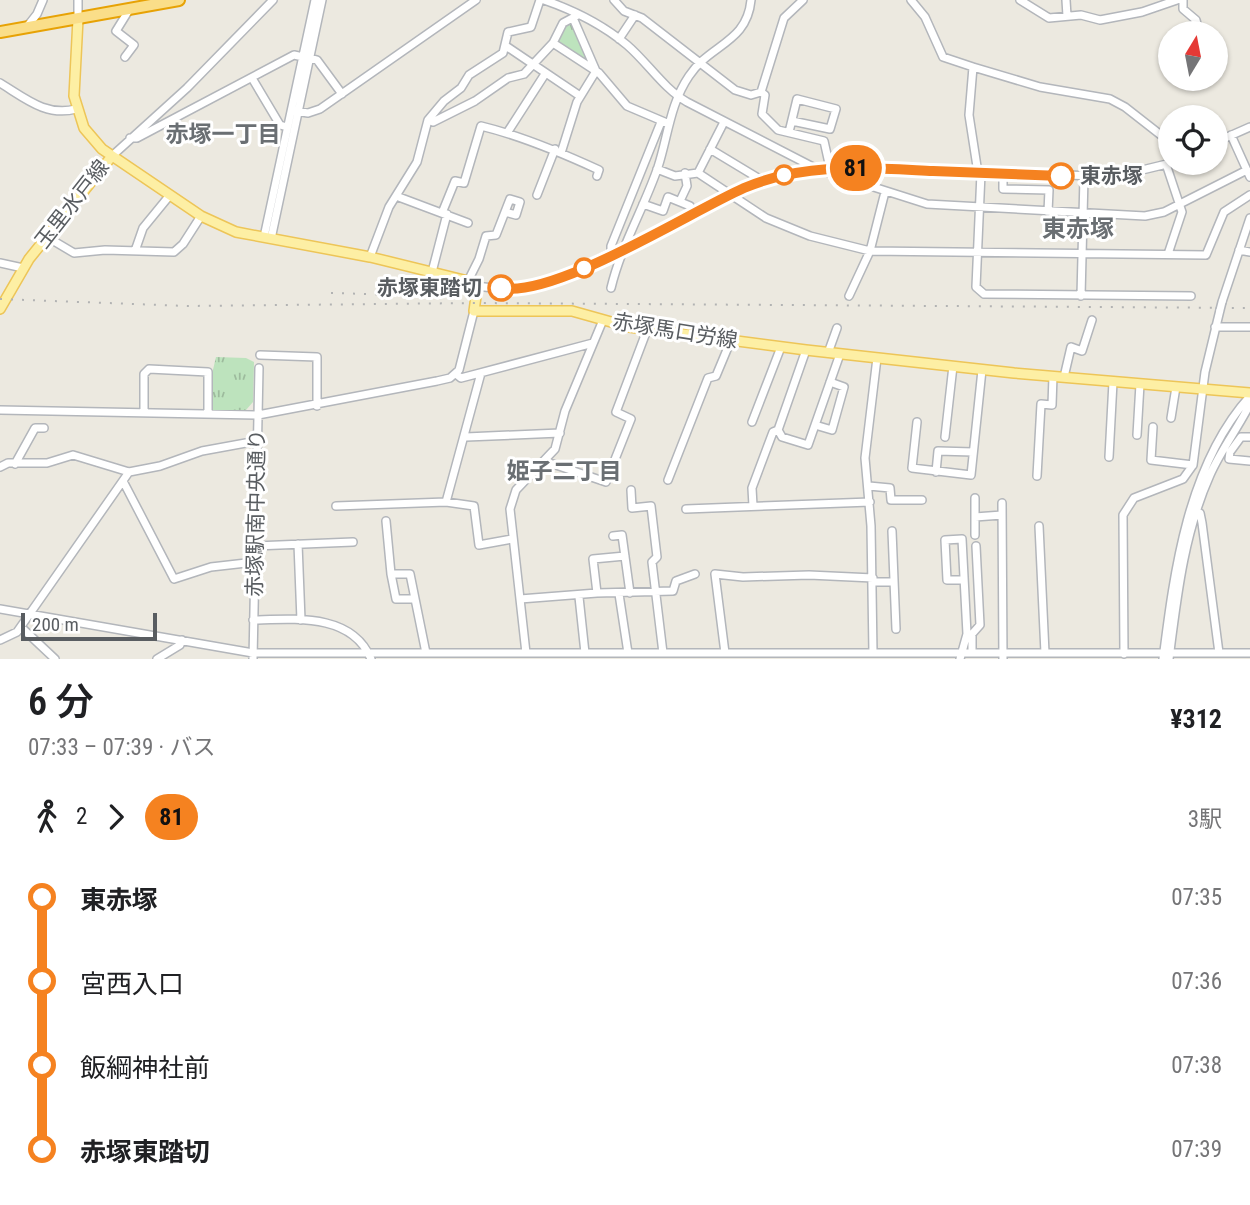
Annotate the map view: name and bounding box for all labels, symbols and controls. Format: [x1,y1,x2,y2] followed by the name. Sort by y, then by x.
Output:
[1158,21,1228,91] north arrow
[1158,21,1228,175] map controls
[1158,105,1228,175] button: locate
[166,121,281,148] district label: 赤塚一丁目
[824,145,888,191] line badge: 81
[844,154,868,182] text: 81
[30,155,114,253] street label: 玉里水戸線
[1048,163,1074,189] marker: 東赤塚
[1080,164,1143,188] place label: 東赤塚
[774,165,794,185] unlabelled marker
[1042,215,1114,243] district label: 東赤塚
[574,258,594,278] unlabelled marker
[488,275,514,301] marker: 赤塚東踏切
[377,276,482,300] place label: 赤塚東踏切
[611,309,739,353] street label: 赤塚馬口労線
[243,429,269,597] street label: 赤塚駅南中央通り
[507,458,622,485] district label: 姫子二丁目
[21,610,158,642] scale bar
[32,613,79,636] text: 200 m
[28,680,94,724] text: 6 分
[1170,704,1222,734] text: ¥312
[28,734,215,761] text: 07:33 – 07:39 · バス
[28,798,66,836] icon: walk
[97,798,135,836] icon: forward
[76,803,87,830] text: 2
[159,803,184,831] text: 81
[1188,806,1222,833] text: 3駅
[1171,884,1222,911] text: 07:35
[80,885,158,915] text: 東赤塚
[1171,968,1222,995] text: 07:36
[80,969,184,999] text: 宮西入口
[1171,1052,1222,1079] text: 07:38
[80,1053,210,1083] text: 飯綱神社前
[1171,1136,1222,1163] text: 07:39
[80,1137,210,1167] text: 赤塚東踏切

